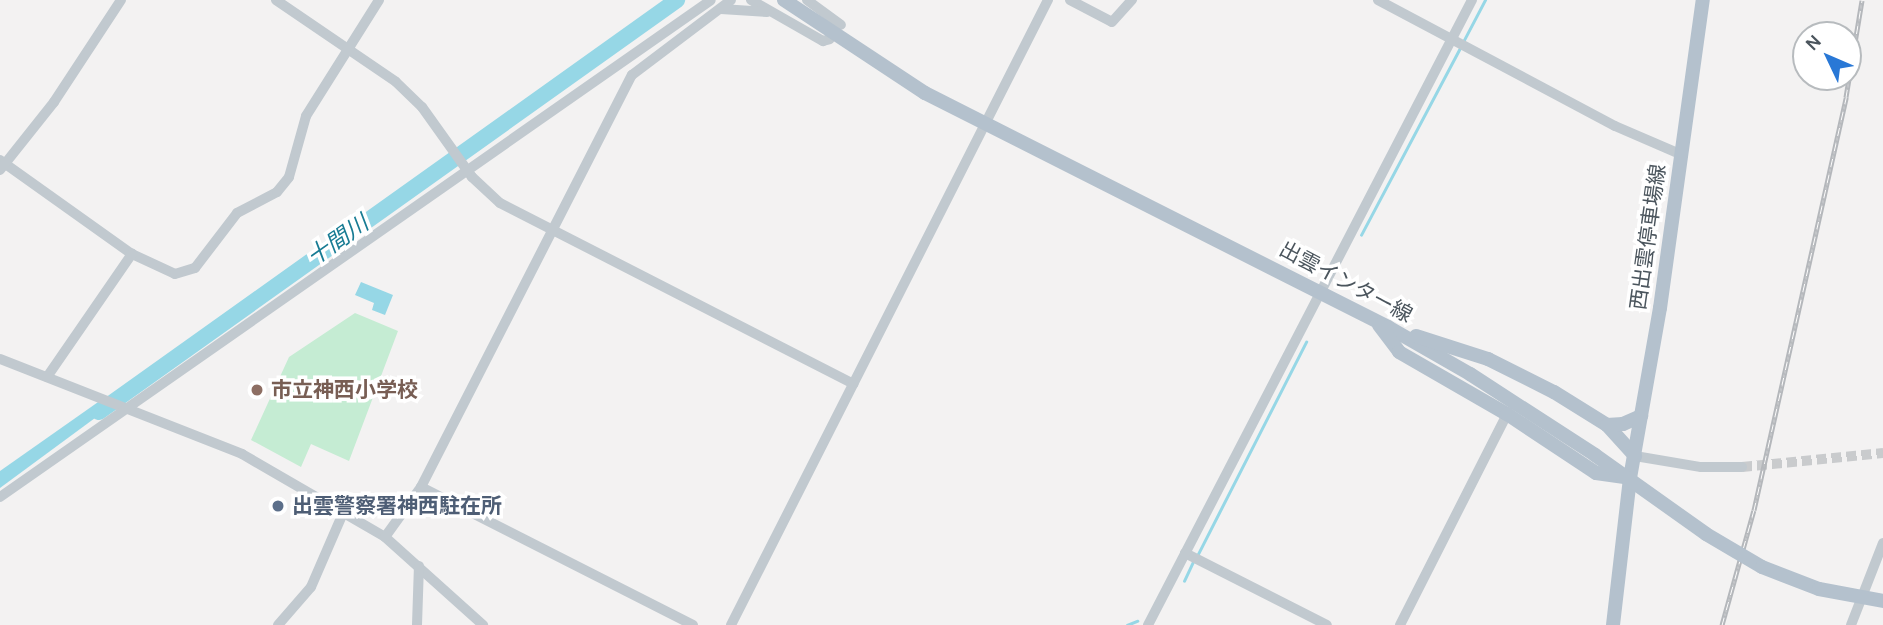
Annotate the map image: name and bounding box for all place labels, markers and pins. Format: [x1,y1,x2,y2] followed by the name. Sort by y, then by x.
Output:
[271,377,418,403] place label: 市立神西小学校
[249,382,265,398] marker: 市立神西小学校
[292,493,502,519] place label: 出雲警察署神西駐在所
[270,498,286,514] marker: 出雲警察署神西駐在所

